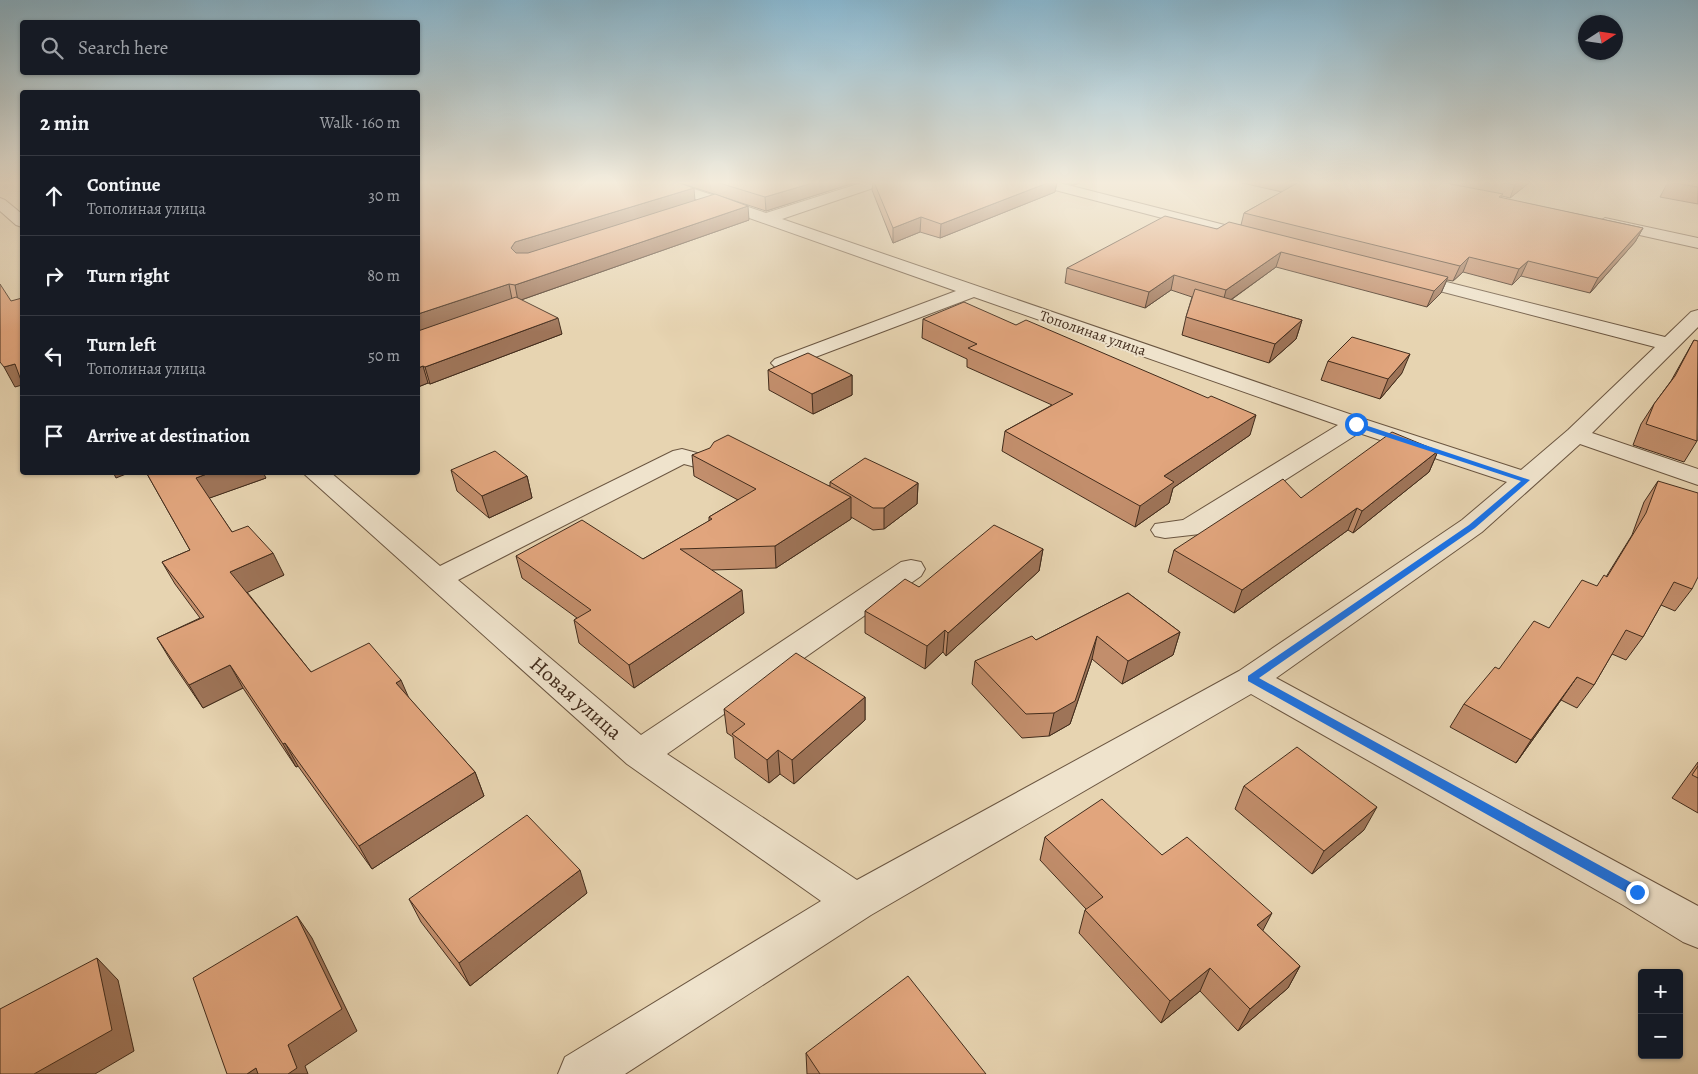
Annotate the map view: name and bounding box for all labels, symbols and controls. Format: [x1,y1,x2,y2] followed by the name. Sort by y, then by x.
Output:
[1578,15,1623,60] north arrow
[20,20,420,75] search box
[38,34,66,62] icon: search
[78,35,168,61] text: Search here
[40,109,89,137] text: 2 min
[320,112,400,134] text: Walk · 160 m
[87,172,161,198] text: Continue
[40,182,68,210] icon: ahead
[368,185,400,207] text: 30 m
[87,198,206,220] text: Тополиная улица
[40,262,68,290] icon: right
[87,263,169,289] text: Turn right
[367,265,400,287] text: 80 m
[1037,305,1149,361] street label: Тополиная улица
[87,332,156,358] text: Turn left
[40,342,68,370] icon: left
[368,345,400,367] text: 50 m
[87,358,206,380] text: Тополиная улица
[1345,413,1368,436] route start
[40,422,68,450] icon: arrive
[87,423,250,449] text: Arrive at destination
[524,650,628,746] street label: Новая улица
[1626,881,1649,904] route end
[1638,969,1683,1059] map controls
[1638,969,1683,1014] button: +
[1638,1014,1683,1059] button: −

